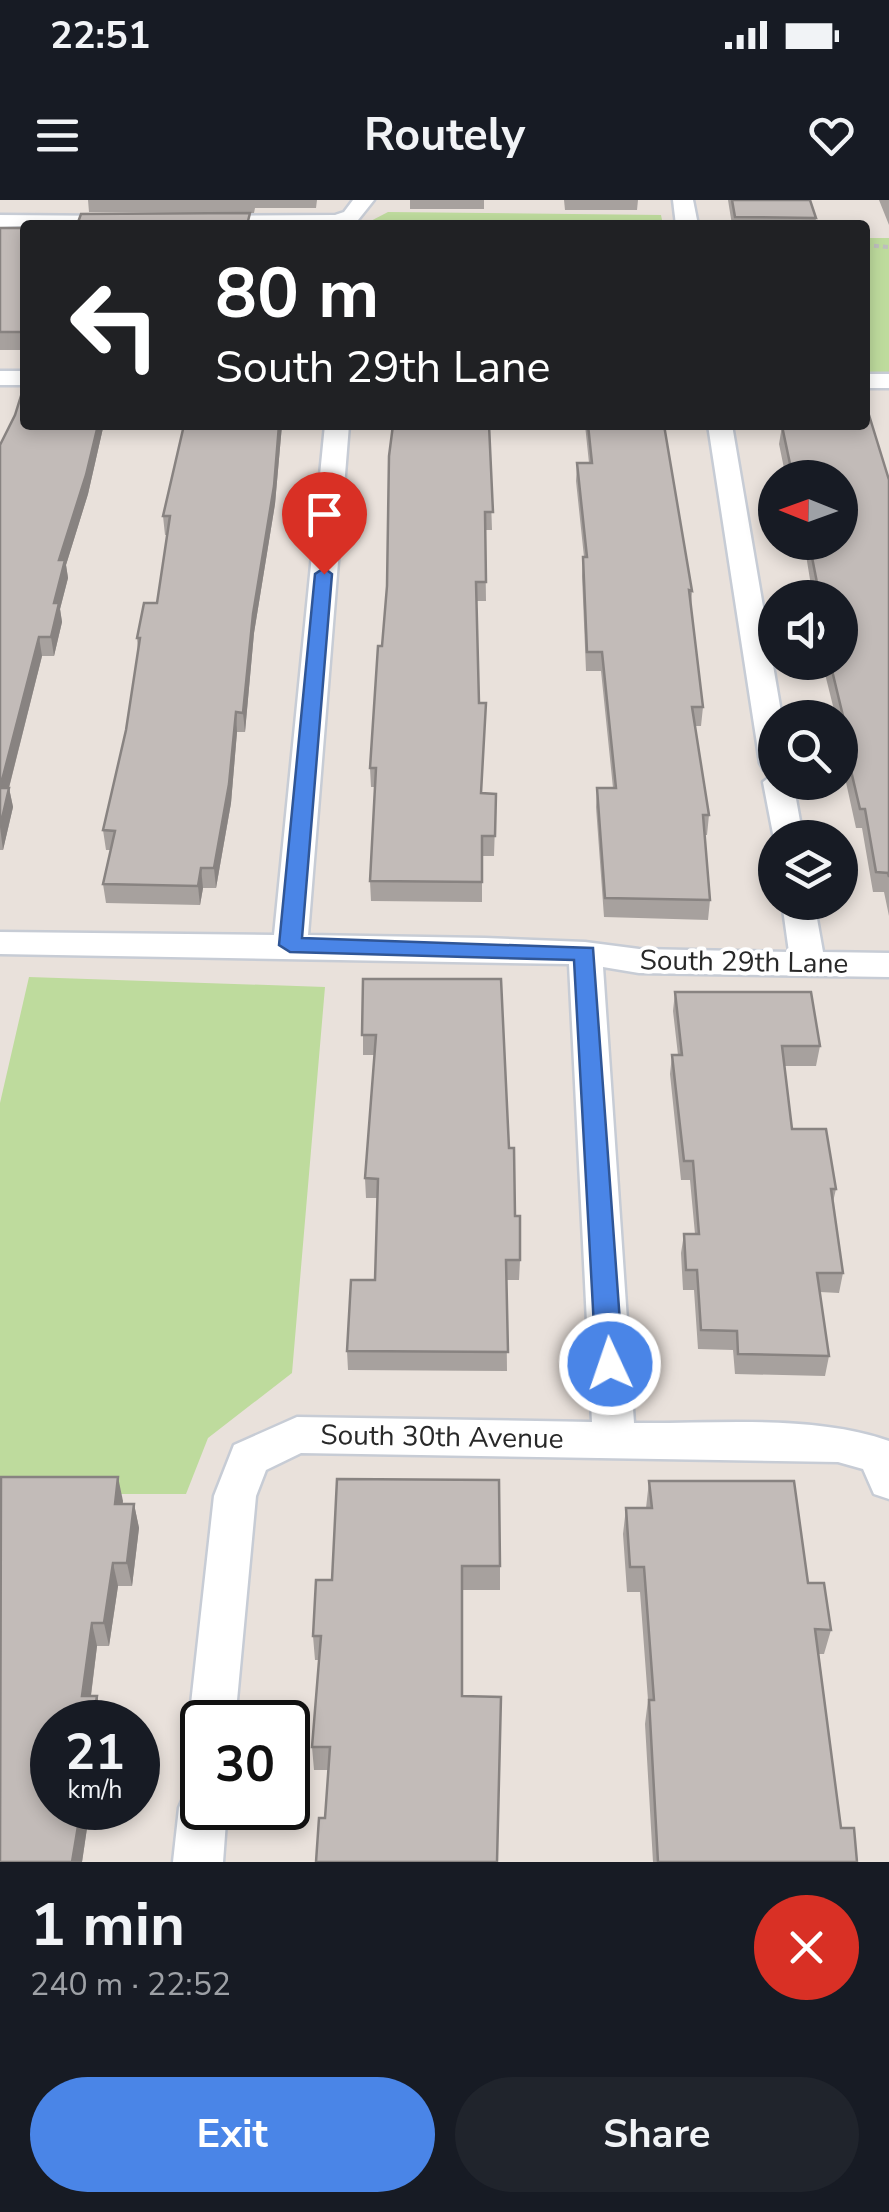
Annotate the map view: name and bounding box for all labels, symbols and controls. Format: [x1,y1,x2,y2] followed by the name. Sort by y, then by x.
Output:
[50,10,151,61] text: 22:51
[364,105,525,166] text: Routely
[30,108,85,163] icon: menu
[804,108,859,163] icon: heart
[215,246,379,342] text: 80 m
[50,260,180,390] icon: left
[215,337,550,398] text: South 29th Lane
[758,460,858,560] north arrow
[758,460,858,920] map controls
[282,472,367,575] pin
[297,487,352,542] icon: arrive
[758,580,858,680] button: sound
[758,700,858,800] button: search
[758,820,858,920] button: layers
[639,941,849,983] street label: South 29th Lane
[558,1312,662,1416] position arrow
[320,1416,564,1458] street label: South 30th Avenue
[180,1700,310,1830] speed limit sign: 30
[65,1718,125,1787] text: 21
[67,1773,123,1807] text: km/h
[30,1884,185,1966] text: 1 min
[754,1895,859,2000] button: close
[30,1963,231,2006] text: 240 m · 22:52
[30,2077,435,2192] button: Exit
[455,2077,859,2192] button: Share

